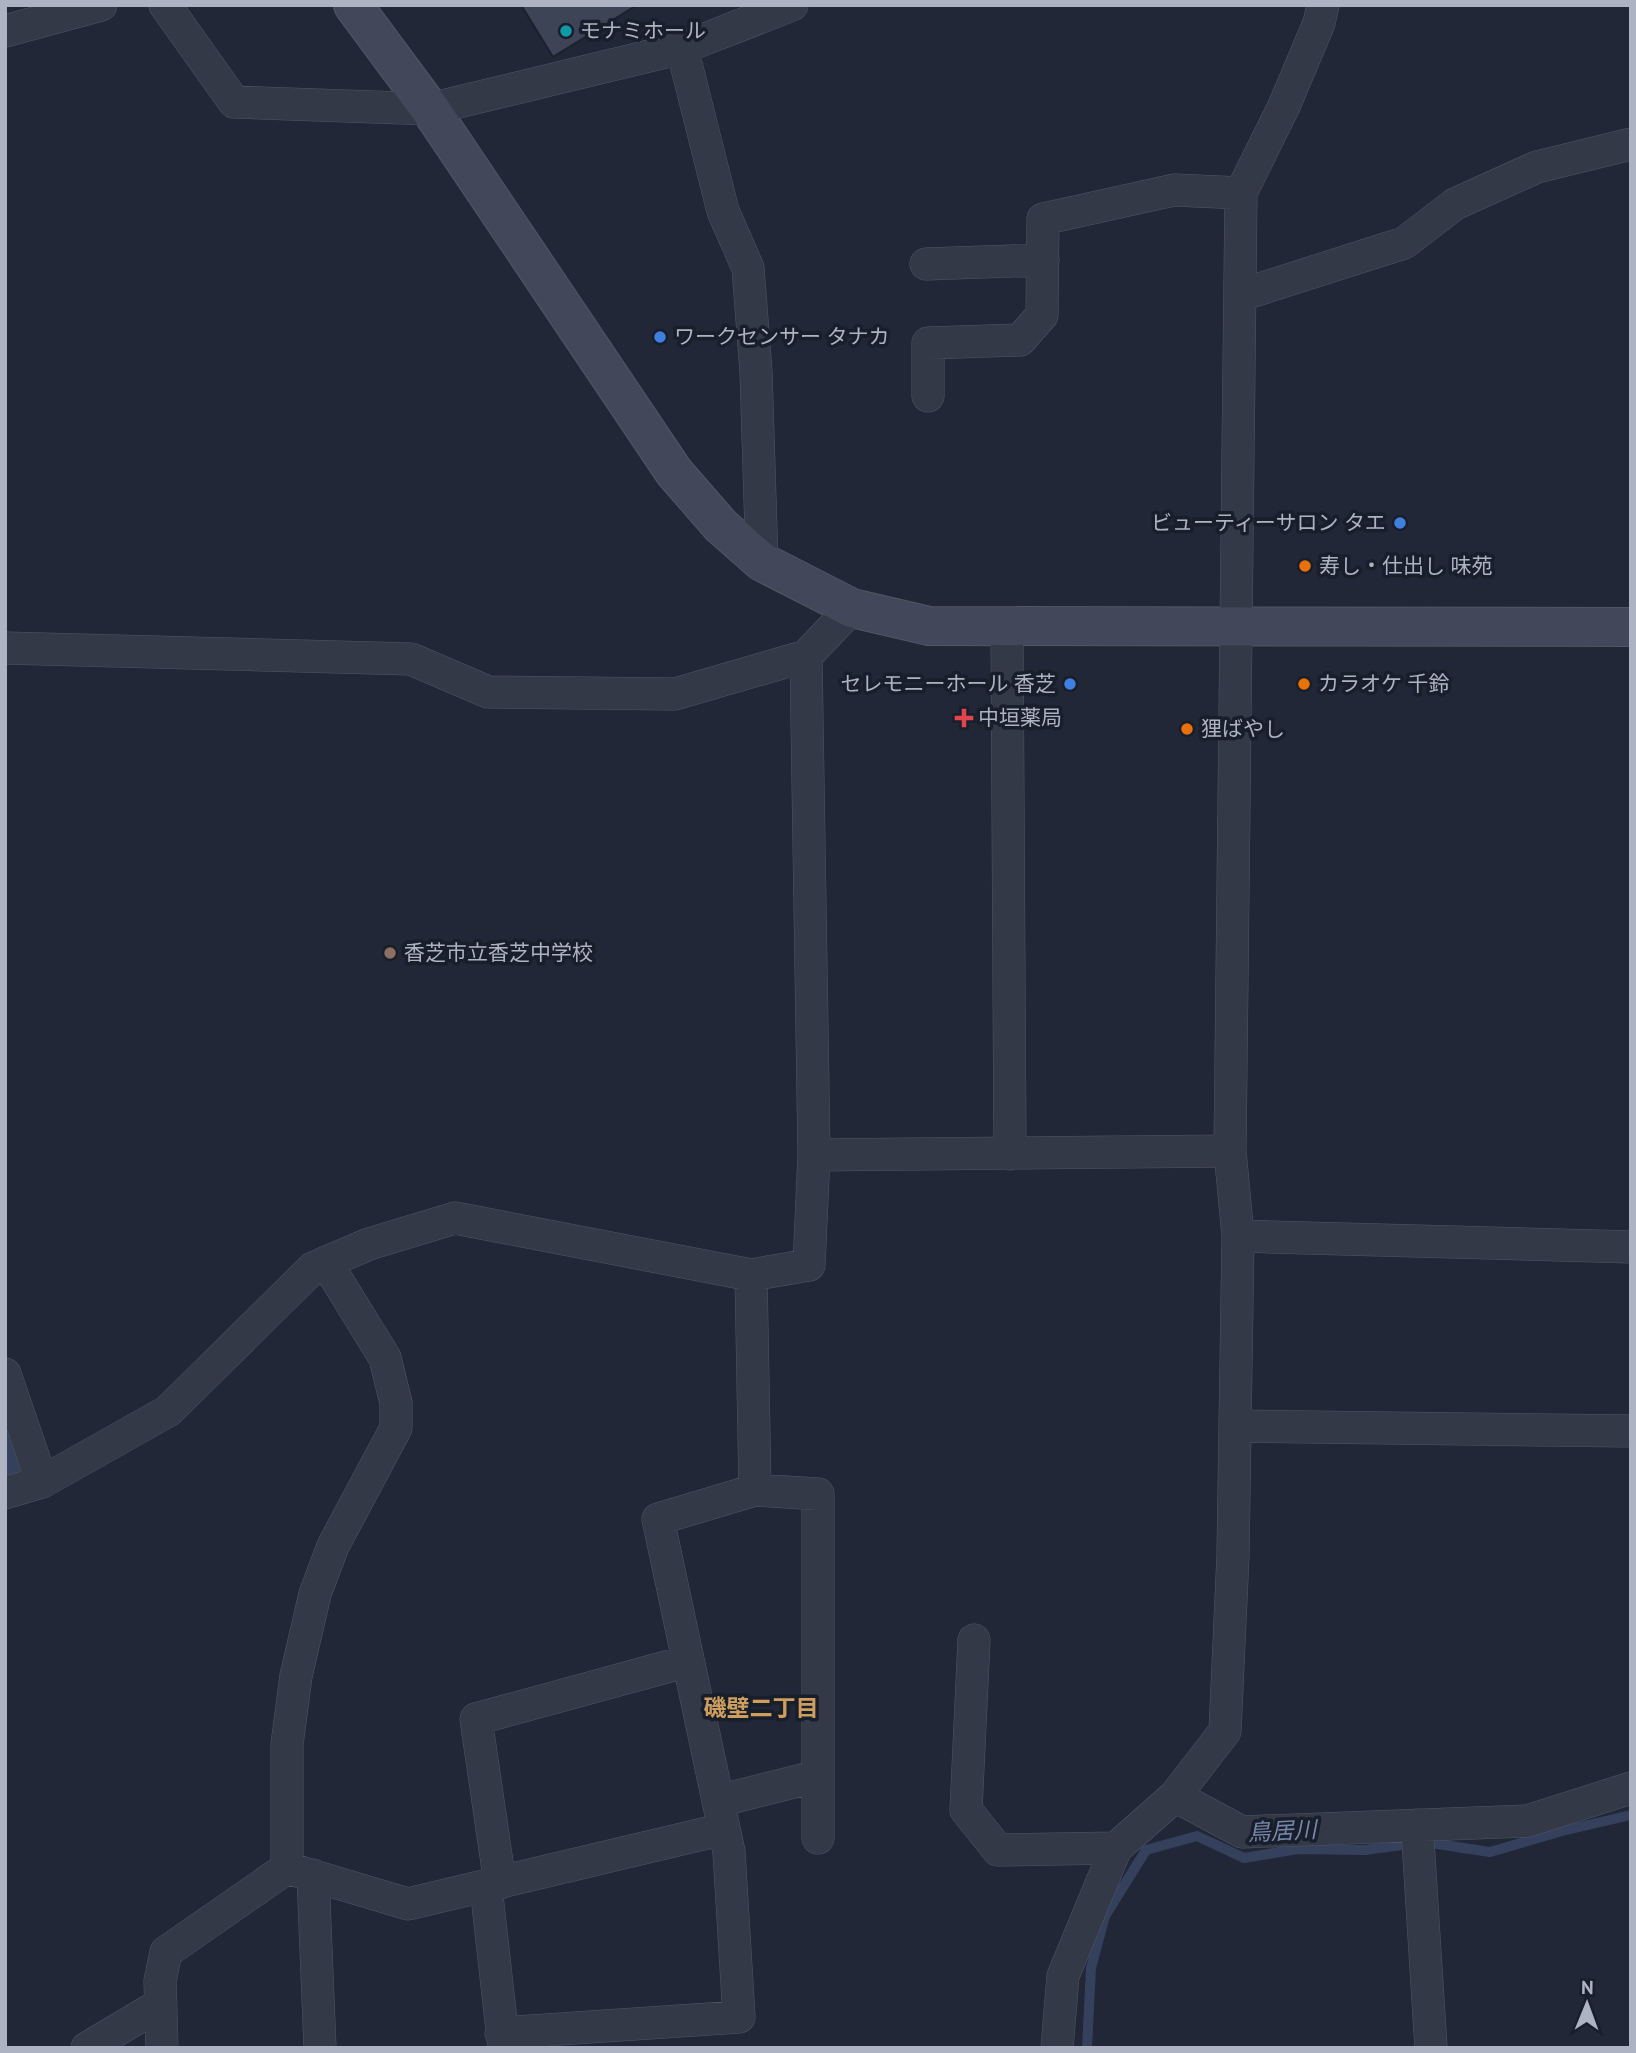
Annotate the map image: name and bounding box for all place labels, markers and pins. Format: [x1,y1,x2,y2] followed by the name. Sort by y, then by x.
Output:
[580,17,706,44] place label: モナミホール
[558,23,574,39] marker: モナミホール
[674,323,890,350] place label: ワークセンサー タナカ
[652,329,668,345] marker: ワークセンサー タナカ
[1151,509,1386,536] place label: ビューティーサロン タエ
[1392,515,1408,531] marker: ビューティーサロン タエ
[1319,552,1493,579] place label: 寿し・仕出し 味苑
[1297,558,1313,574] marker: 寿し・仕出し 味苑
[840,670,1056,697] place label: セレモニーホール 香芝
[1318,670,1450,697] place label: カラオケ 千鈴
[1062,676,1078,692] marker: セレモニーホール 香芝
[1296,676,1312,692] marker: カラオケ 千鈴
[978,704,1062,731] place label: 中垣薬局
[956,710,972,726] marker: 中垣薬局
[1201,715,1285,742] place label: 狸ばやし
[1179,721,1195,737] marker: 狸ばやし
[404,939,593,966] place label: 香芝市立香芝中学校
[382,945,398,961] marker: 香芝市立香芝中学校

